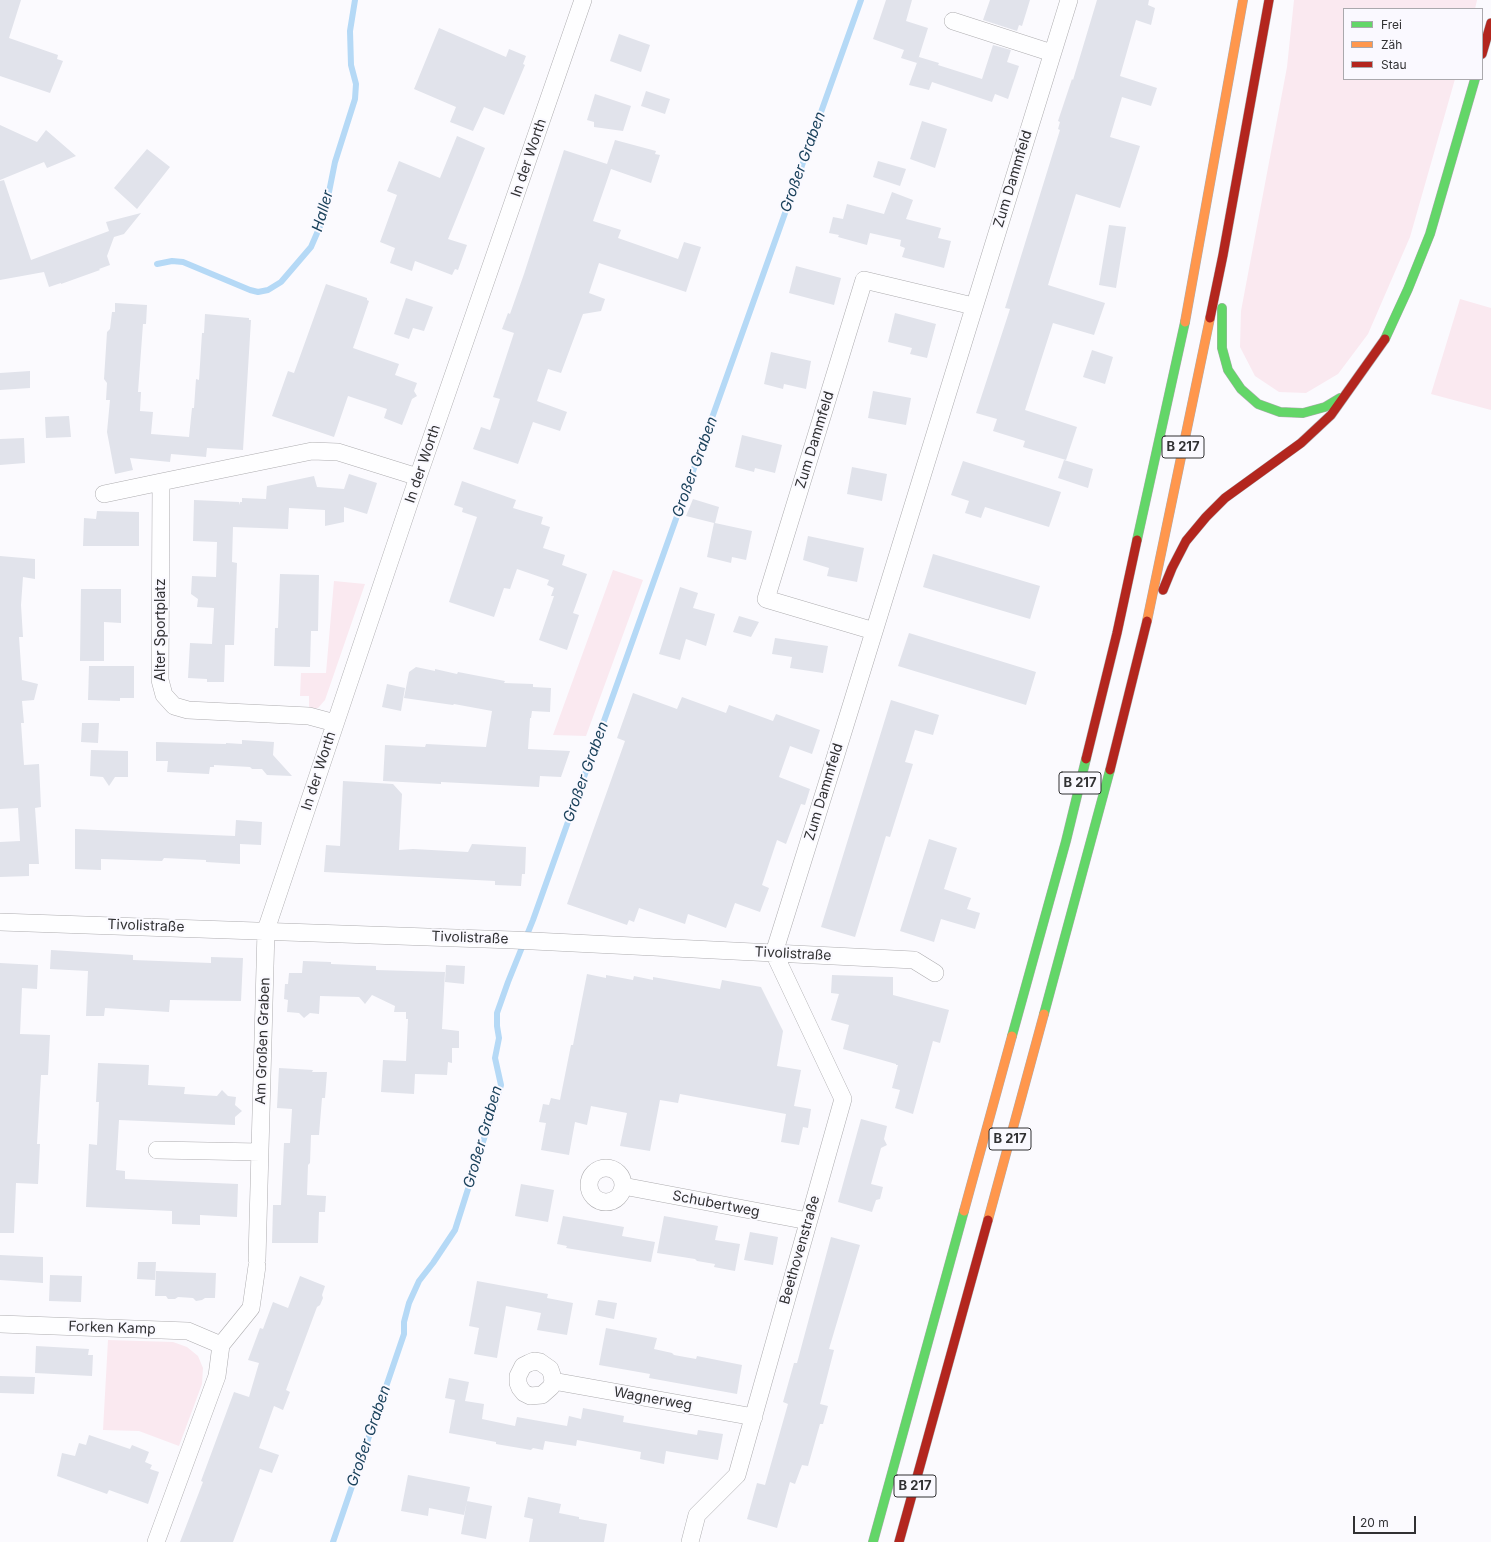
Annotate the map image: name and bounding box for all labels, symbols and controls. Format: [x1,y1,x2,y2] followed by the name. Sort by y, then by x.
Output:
[1343,8,1483,80] legend
[1381,17,1402,32] text: Frei
[1381,37,1402,52] text: Zäh
[1381,57,1407,72] text: Stau
[776,109,830,215] water label: Großer Graben
[508,117,550,199] street label: In der Worth
[990,128,1036,230] street label: Zum Dammfeld
[309,188,337,234] water label: Haller
[792,389,838,491] street label: Zum Dammfeld
[668,414,722,520] water label: Großer Graben
[402,423,444,505] street label: In der Worth
[1162,436,1204,458] road number: B 217
[153,578,169,682] street label: Alter Sportplatz
[559,719,613,825] water label: Großer Graben
[298,730,340,812] street label: In der Worth
[801,741,847,843] street label: Zum Dammfeld
[1059,772,1101,794] road number: B 217
[107,916,185,936] street label: Tivolistraße
[431,928,509,948] street label: Tivolistraße
[754,944,832,964] street label: Tivolistraße
[252,977,274,1105] street label: Am Großen Graben
[460,1084,506,1190] water label: Großer Graben
[989,1128,1031,1150] road number: B 217
[671,1187,761,1221] street label: Schubertweg
[776,1194,824,1306] street label: Beethovenstraße
[68,1318,156,1338] street label: Forken Kamp
[343,1383,395,1489] water label: Großer Graben
[612,1384,694,1414] street label: Wagnerweg
[894,1475,936,1497] road number: B 217
[1355,1508,1418,1534] scale bar
[1360,1515,1389,1530] text: 20 m

